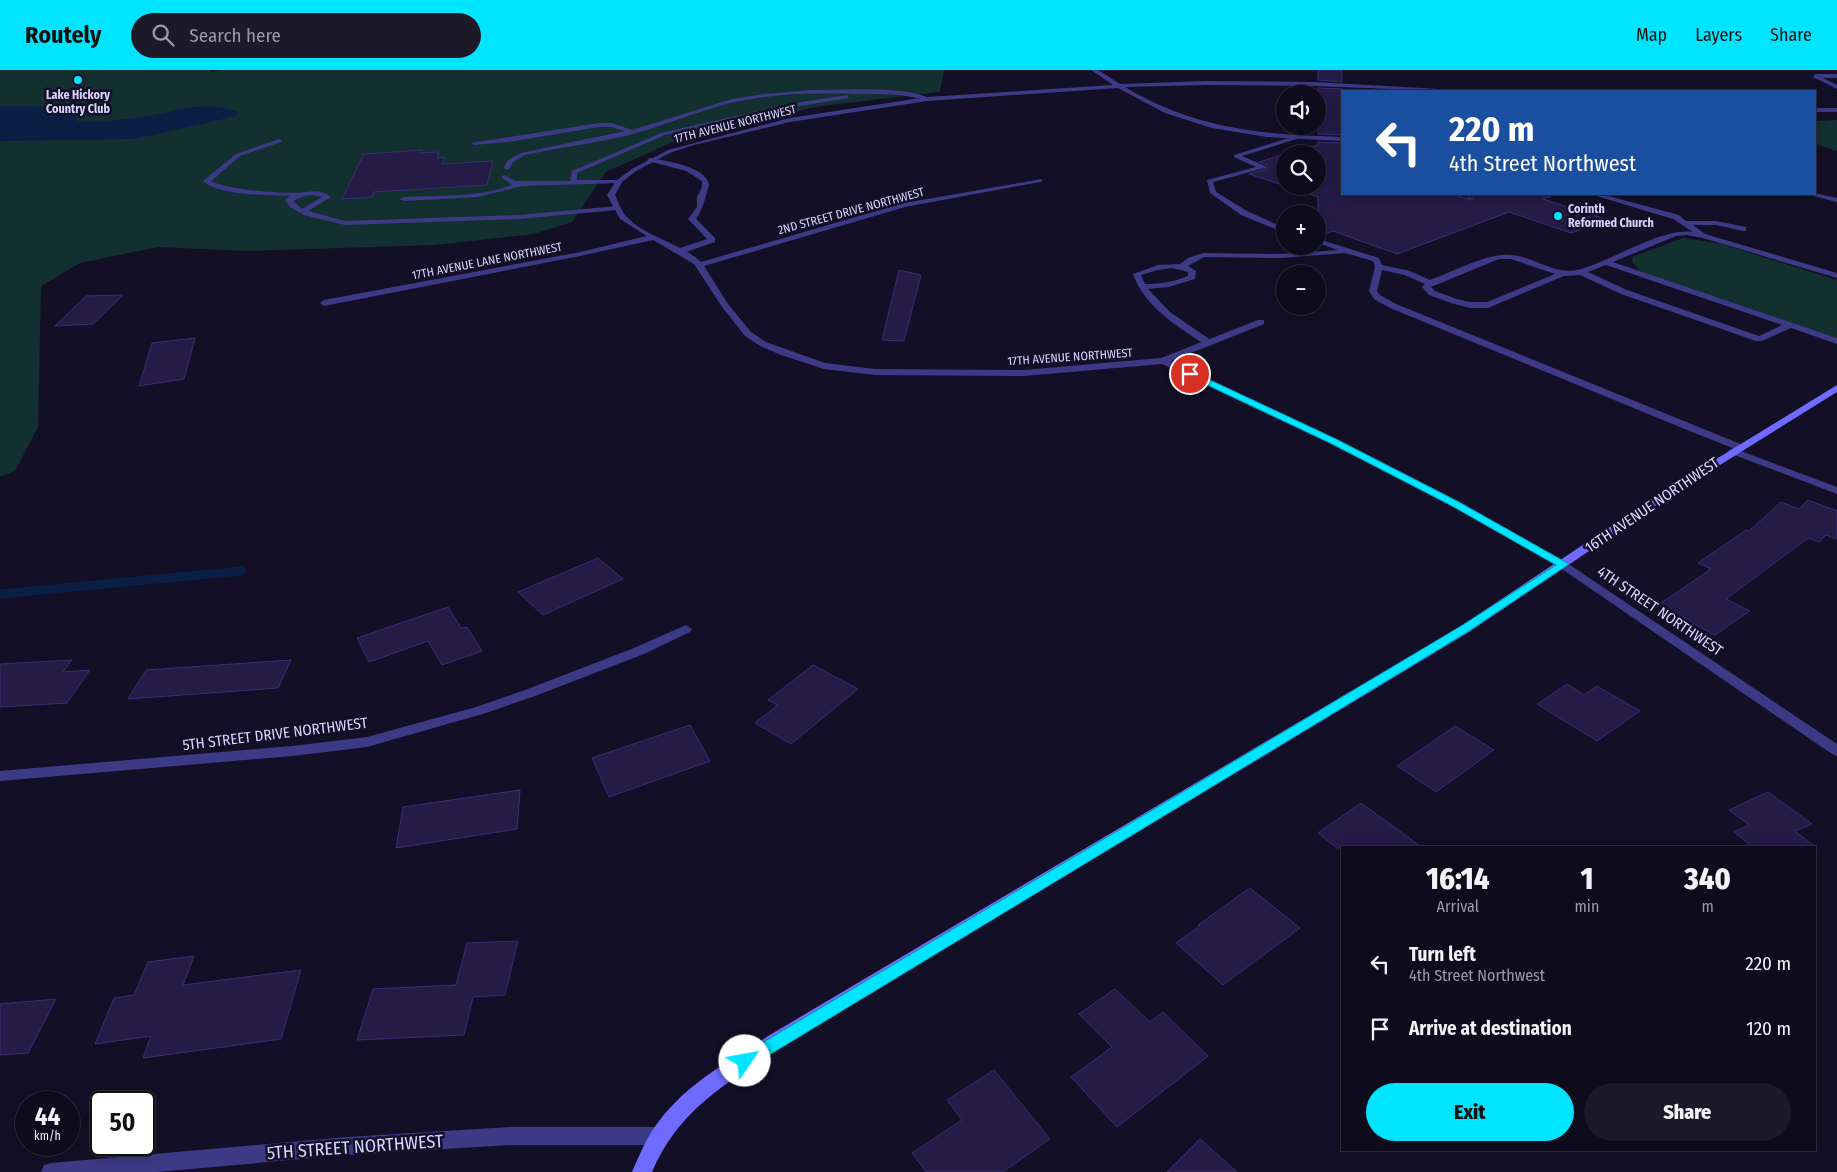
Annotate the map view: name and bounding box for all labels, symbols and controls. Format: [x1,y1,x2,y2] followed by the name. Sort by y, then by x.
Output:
[131,13,481,58] search box
[25,21,101,49] text: Routely
[149,21,177,49] icon: search
[189,24,281,47] text: Search here
[1636,24,1667,46] text: Map
[1695,24,1742,46] text: Layers
[1770,24,1812,46] text: Share
[72,74,84,86] marker: Lake Hickory Country Club
[1276,85,1326,315] map controls
[1276,85,1326,135] button: sound
[46,88,110,116] place label: Lake Hickory Country Club
[672,102,798,146] street label: 17TH AVENUE NORTHWEST
[1449,108,1535,150] text: 220 m
[1366,110,1431,175] icon: left
[1276,145,1326,195] button: search
[1449,150,1636,177] text: 4th Street Northwest
[776,185,926,237] street label: 2ND STREET DRIVE NORTHWEST
[1568,202,1654,230] place label: Corinth Reformed Church
[1276,205,1326,255] button: +
[1552,210,1564,222] marker: Corinth Reformed Church
[411,239,564,282] street label: 17TH AVENUE LANE NORTHWEST
[1276,265,1326,315] button: −
[1007,346,1134,368] street label: 17TH AVENUE NORTHWEST
[1169,353,1211,395] pin
[1176,360,1204,388] icon: arrive
[1582,453,1722,557] street label: 16TH AVENUE NORTHWEST
[1594,562,1726,660] street label: 4TH STREET NORTHWEST
[181,714,369,754] street label: 5TH STREET DRIVE NORTHWEST
[1426,861,1490,897] text: 16:14
[1580,861,1593,897] text: 1
[1684,861,1731,897] text: 340
[1437,897,1479,916] text: Arrival
[1575,897,1599,916] text: min
[1701,897,1714,916] text: m
[1409,943,1476,966] text: Turn left
[1366,950,1394,978] icon: left
[1745,952,1791,975] text: 220 m
[1409,966,1545,985] text: 4th Street Northwest
[1366,1015,1394,1043] icon: arrive
[1409,1017,1572,1040] text: Arrive at destination
[1746,1017,1791,1040] text: 120 m
[718,1034,770,1086] position arrow
[1366,1083,1574,1141] button: Exit
[1584,1083,1791,1141] button: Share
[90,1091,155,1156] speed limit sign: 50
[35,1102,60,1132] text: 44
[34,1129,61,1143] text: km/h
[266,1130,445,1164] street label: 5TH STREET NORTHWEST

